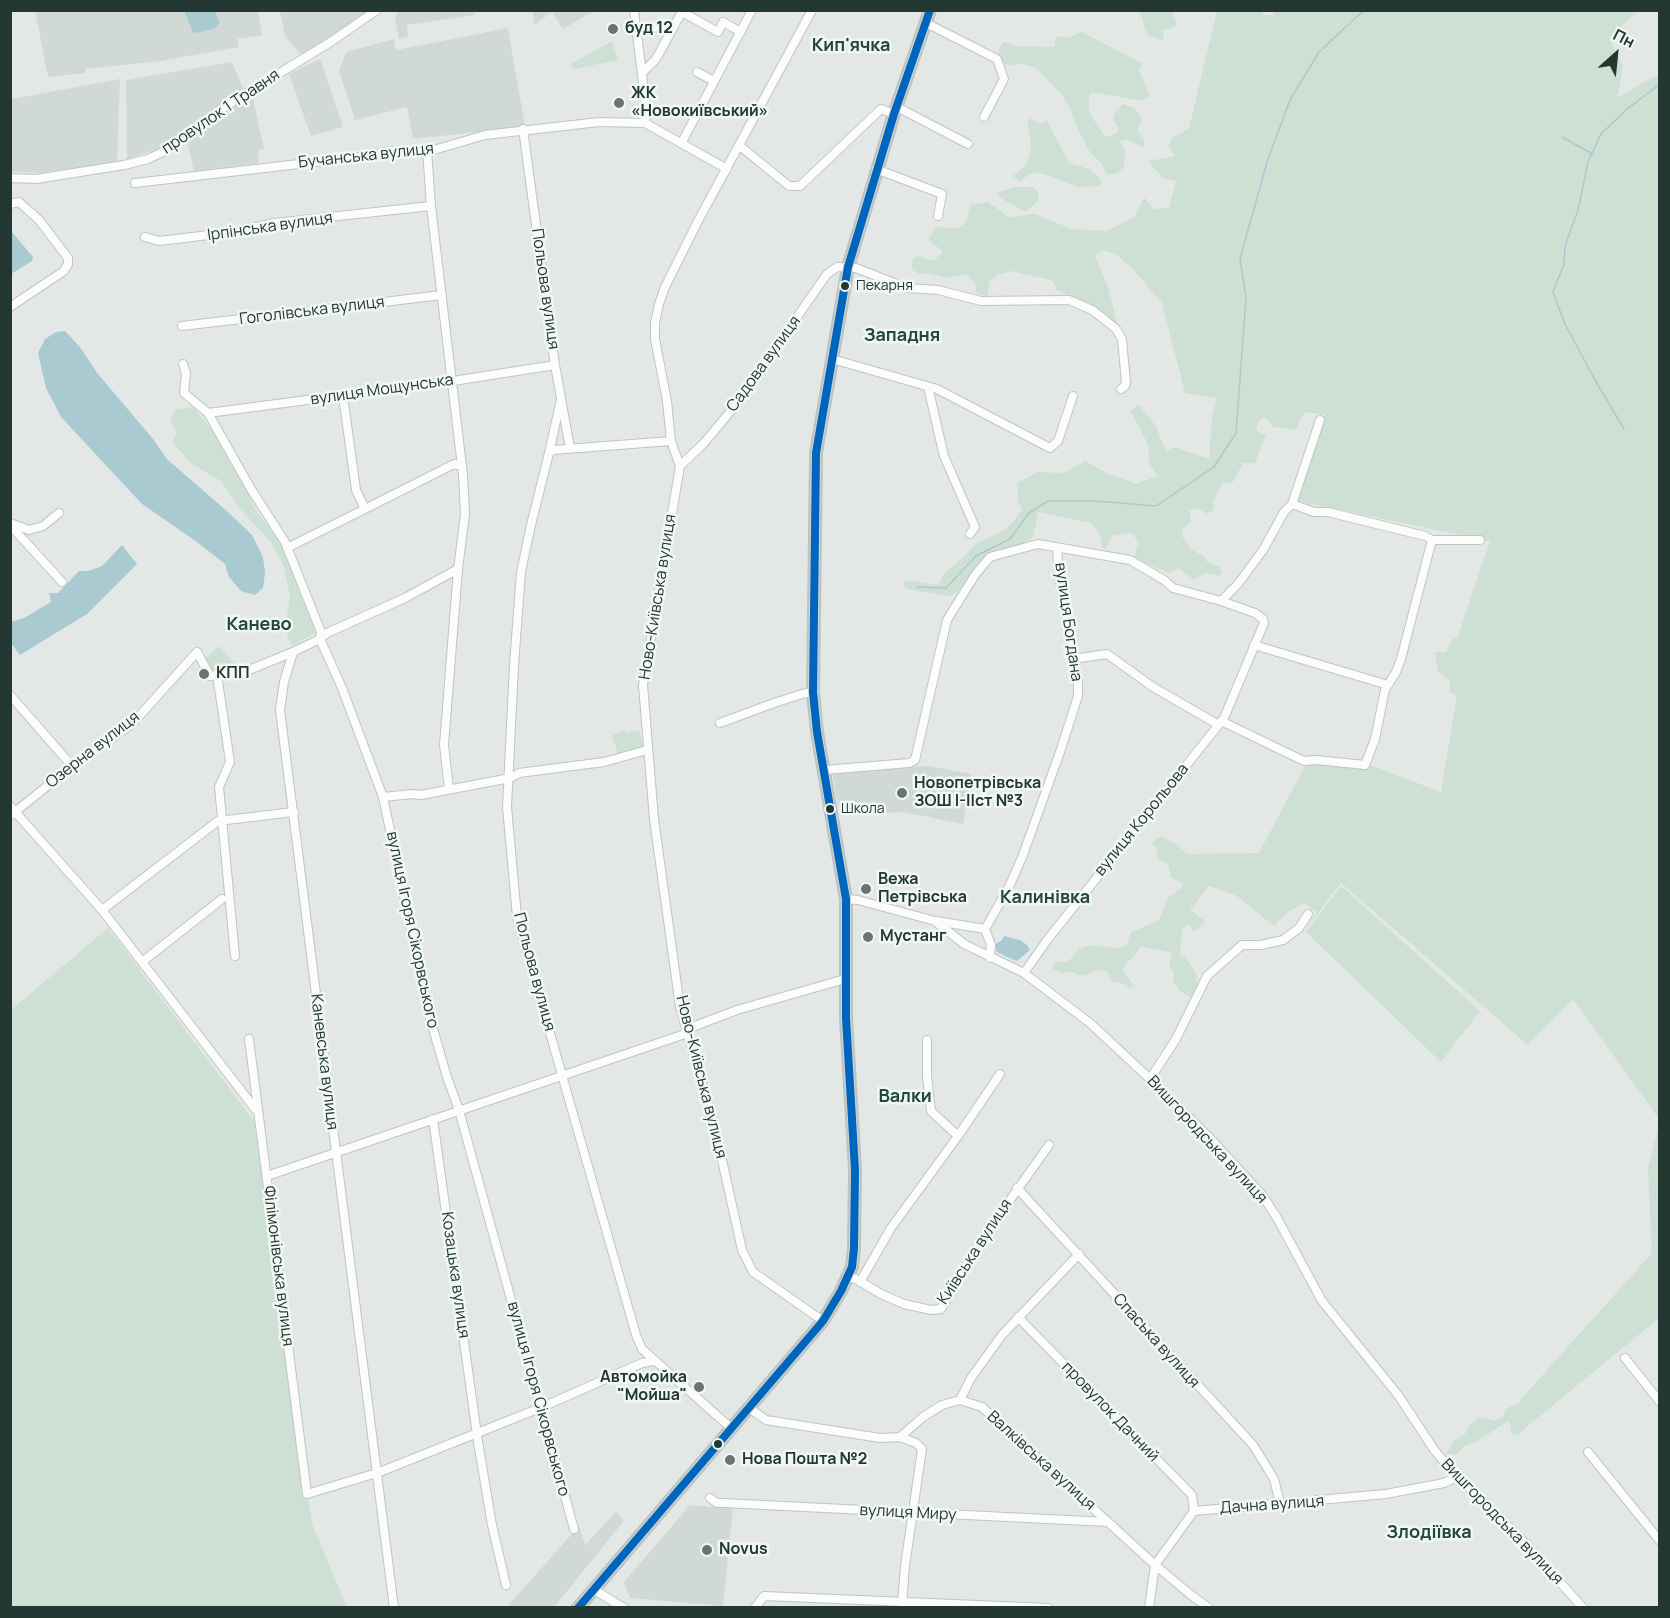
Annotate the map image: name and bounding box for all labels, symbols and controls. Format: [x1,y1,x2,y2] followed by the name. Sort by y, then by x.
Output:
[625,19,673,39] place label: буд 12
[606,22,620,36] marker: буд 12
[1610,23,1639,53] text: Пн
[1586,24,1646,84] north arrow
[812,35,890,57] district label: Кип'ячка
[158,65,284,159] street label: провулок 1 Травня
[631,84,768,122] place label: ЖК «Новокиївський»
[612,96,626,110] marker: ЖК «Новокиївський»
[297,139,435,173] street label: Бучанська вулиця
[206,209,334,245] street label: Ірпінська вулиця
[527,227,563,351] street label: Польова вулиця
[856,278,913,294] place label: Пекарня
[839,280,851,292] marker: Пекарня
[238,293,386,329] street label: Гоголівська вулиця
[723,312,805,416] street label: Садова вулиця
[864,325,940,347] district label: Западня
[309,370,455,410] street label: вулиця Мощунська
[635,513,681,681] street label: Ново-Київська вулиця
[1050,561,1086,683] street label: вулиця Богдана
[226,614,292,636] district label: Канево
[216,664,250,684] place label: КПП
[197,667,211,681] marker: КПП
[42,708,144,792] street label: Озерна вулиця
[1091,760,1193,880] street label: вулиця Корольова
[914,774,1041,812] place label: Новопетрівська ЗОШ I-IIст №3
[895,786,909,800] marker: Новопетрівська ЗОШ I-IIст №3
[841,801,885,817] place label: Школа
[824,803,836,815] marker: Школа
[382,830,442,1030] street label: вулиця Ігоря Сікорвського
[878,870,967,908] place label: Вежа Петрівська
[859,882,873,896] marker: Вежа Петрівська
[1000,887,1090,909] district label: Калинівка
[509,911,559,1033] street label: Польова вулиця
[880,927,947,947] place label: Мустанг
[861,930,875,944] marker: Мустанг
[306,993,342,1131] street label: Каневська вулиця
[671,994,731,1160] street label: Ново-Київська вулиця
[1143,1072,1271,1208] street label: Вишгородська вулиця
[878,1086,932,1108] district label: Валки
[259,1185,297,1347] street label: Філімонівська вулиця
[934,1196,1016,1308] street label: Київська вулиця
[437,1211,473,1339] street label: Козацька вулиця
[1109,1290,1203,1392] street label: Спаська вулиця
[503,1300,573,1498] street label: вулиця Ігоря Сікорвського
[1057,1358,1163,1466] street label: провулок Дачний
[600,1368,687,1406] place label: Автомойка "Мойша"
[692,1380,706,1394] marker: Автомойка "Мойша"
[983,1407,1099,1515] street label: Валківська вулиця
[712,1438,724,1450] unlabelled marker
[742,1450,867,1470] place label: Нова Пошта №2
[723,1453,737,1467] marker: Нова Пошта №2
[1437,1455,1567,1589] street label: Вишгородська вулиця
[1219,1492,1325,1518] street label: Дачна вулиця
[859,1501,957,1525] street label: вулиця Миру
[1386,1522,1472,1544] district label: Злодіївка
[719,1540,768,1560] place label: Novus
[700,1543,714,1557] marker: Novus

